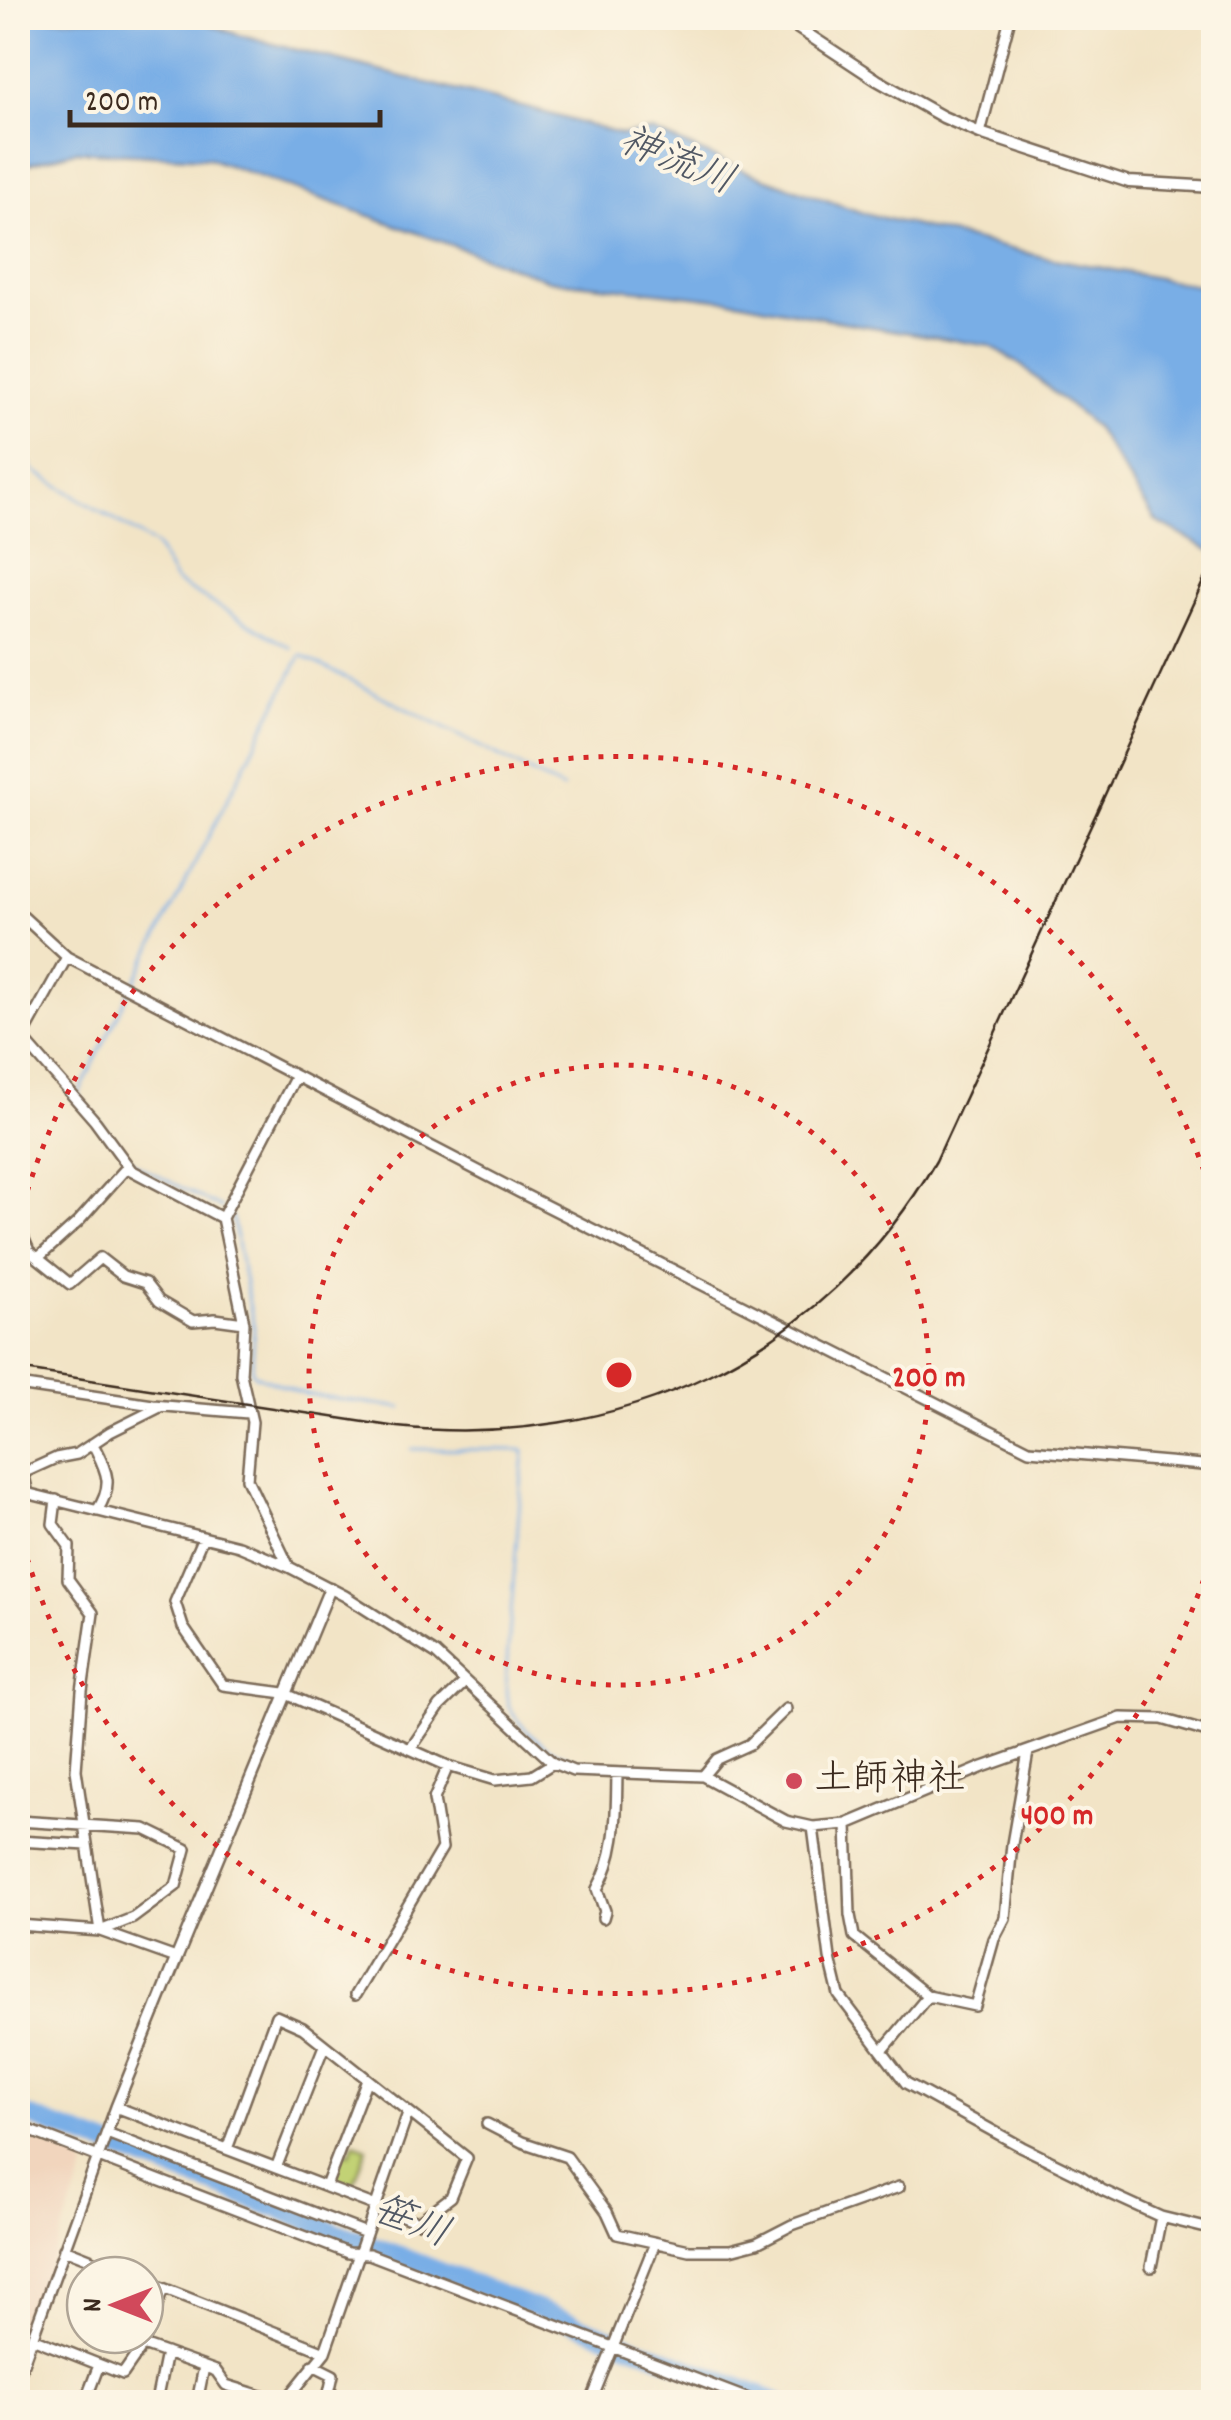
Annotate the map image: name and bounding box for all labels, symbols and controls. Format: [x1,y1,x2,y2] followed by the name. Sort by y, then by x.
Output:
[70,65,380,127] scale bar
[85,83,158,126] text: 200 m
[610,115,742,213] water label: 神流川
[601,1357,637,1393] centre of rings
[892,1359,966,1402] text: 200 m
[814,1754,966,1809] place label: 土師神社
[783,1770,805,1792] marker: 土師神社
[1021,1797,1093,1840] text: 400 m
[362,2184,458,2266] water label: 笹川
[65,2255,165,2355] north arrow
[75,2298,115,2312] text: N

